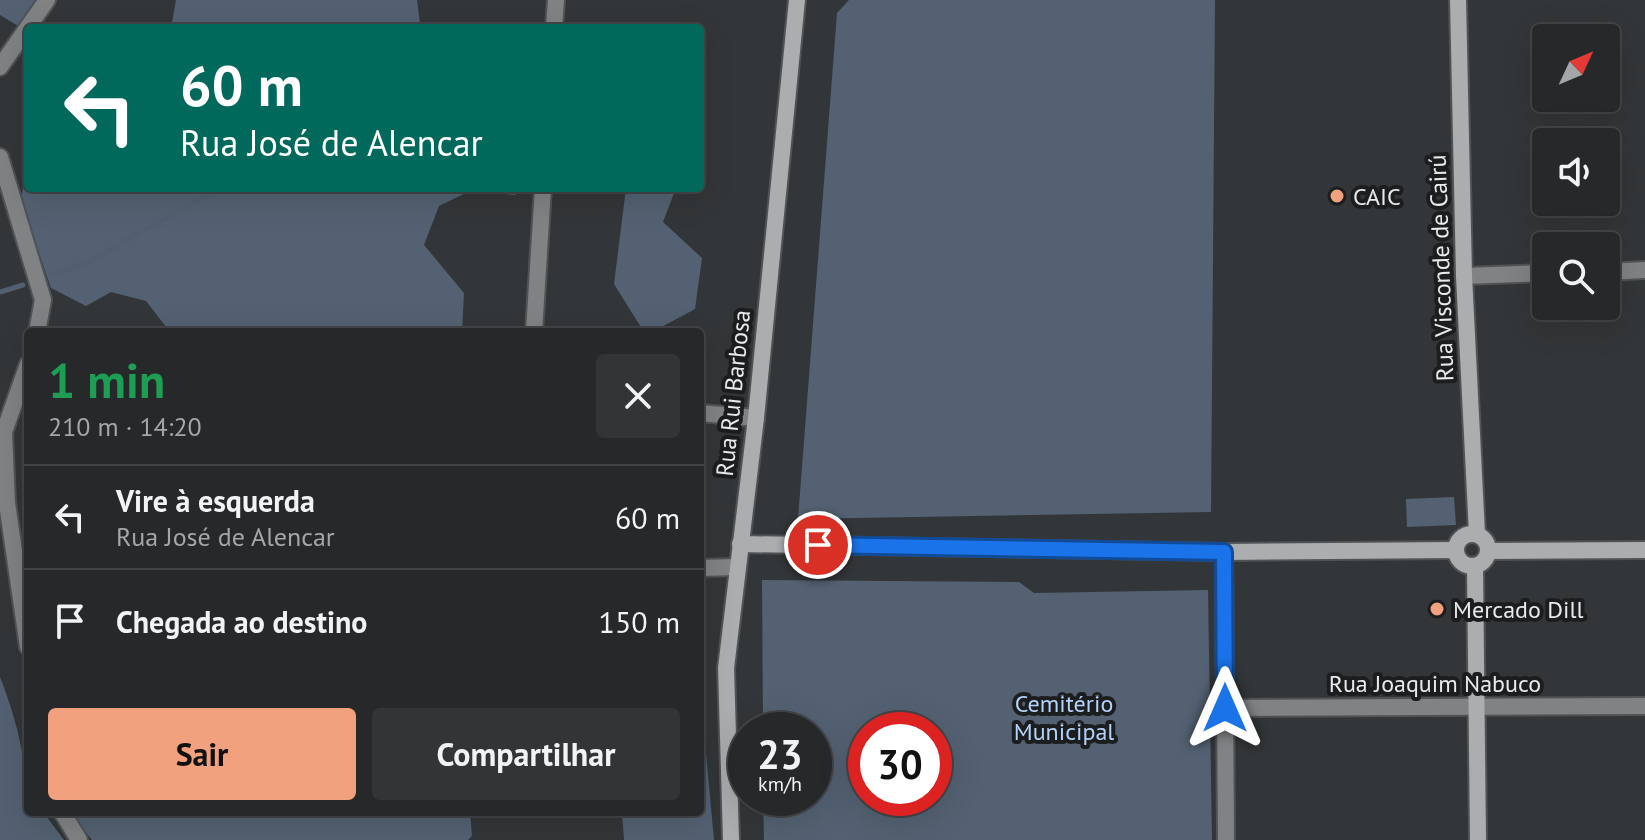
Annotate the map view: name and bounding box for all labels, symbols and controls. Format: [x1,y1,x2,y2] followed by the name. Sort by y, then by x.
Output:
[1532,24,1620,112] north arrow
[1532,24,1620,320] map controls
[180,49,303,121] text: 60 m
[48,56,152,160] icon: left
[180,119,483,166] text: Rua José de Alencar
[1532,128,1620,216] button: sound
[1422,154,1460,382] street label: Rua Visconde de Cairú
[1353,181,1401,212] place label: CAIC
[1328,187,1346,205] marker: CAIC
[1532,232,1620,320] button: search
[709,308,757,478] street label: Rua Rui Barbosa
[48,349,165,411] text: 1 min
[596,354,680,438] button: close
[48,410,202,443] text: 210 m · 14:20
[116,481,315,520] text: Vire à esquerda
[48,495,92,539] icon: left
[615,498,680,537] text: 60 m
[784,511,852,579] pin
[116,520,335,553] text: Rua José de Alencar
[796,523,840,567] icon: arrive
[1453,594,1583,625] place label: Mercado Dill
[48,599,92,643] icon: arrive
[1428,600,1446,618] marker: Mercado Dill
[116,602,367,641] text: Chegada ao destino
[599,602,680,641] text: 150 m
[1183,666,1267,750] position arrow
[1329,668,1541,699] street label: Rua Joaquim Nabuco
[1014,688,1114,747] park label: Cemitério Municipal
[48,708,356,800] button: Sair
[372,708,680,800] button: Compartilhar
[848,712,952,816] speed limit sign: 30
[757,728,803,780] text: 23
[758,771,802,797] text: km/h

